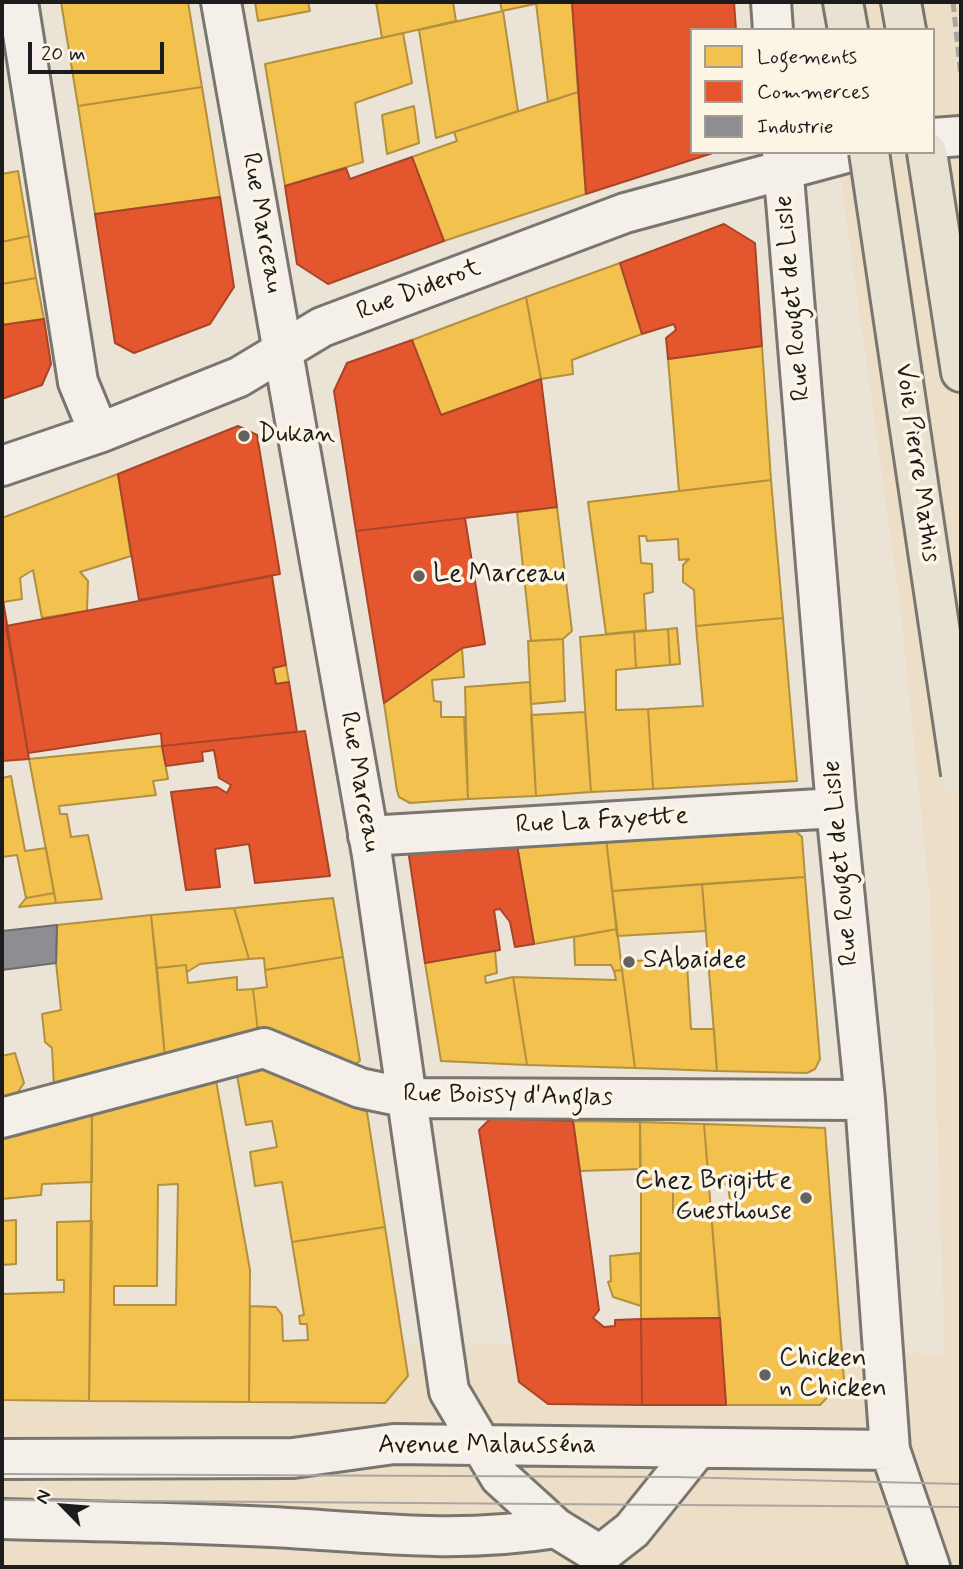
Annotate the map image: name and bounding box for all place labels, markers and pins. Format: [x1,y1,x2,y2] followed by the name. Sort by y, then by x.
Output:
[258,420,335,452] place label: Dukan
[236,428,252,444] marker: Dukan
[433,560,565,592] place label: Le Marceau
[411,568,427,584] marker: Le Marceau
[643,946,747,978] place label: SAbaidee
[621,954,637,970] marker: SAbaidee
[635,1167,792,1228] place label: Chez Brigitte Guesthouse
[798,1190,814,1206] marker: Chez Brigitte Guesthouse
[779,1344,887,1406] place label: Chicken n Chicken
[757,1367,773,1383] marker: Chicken n Chicken

